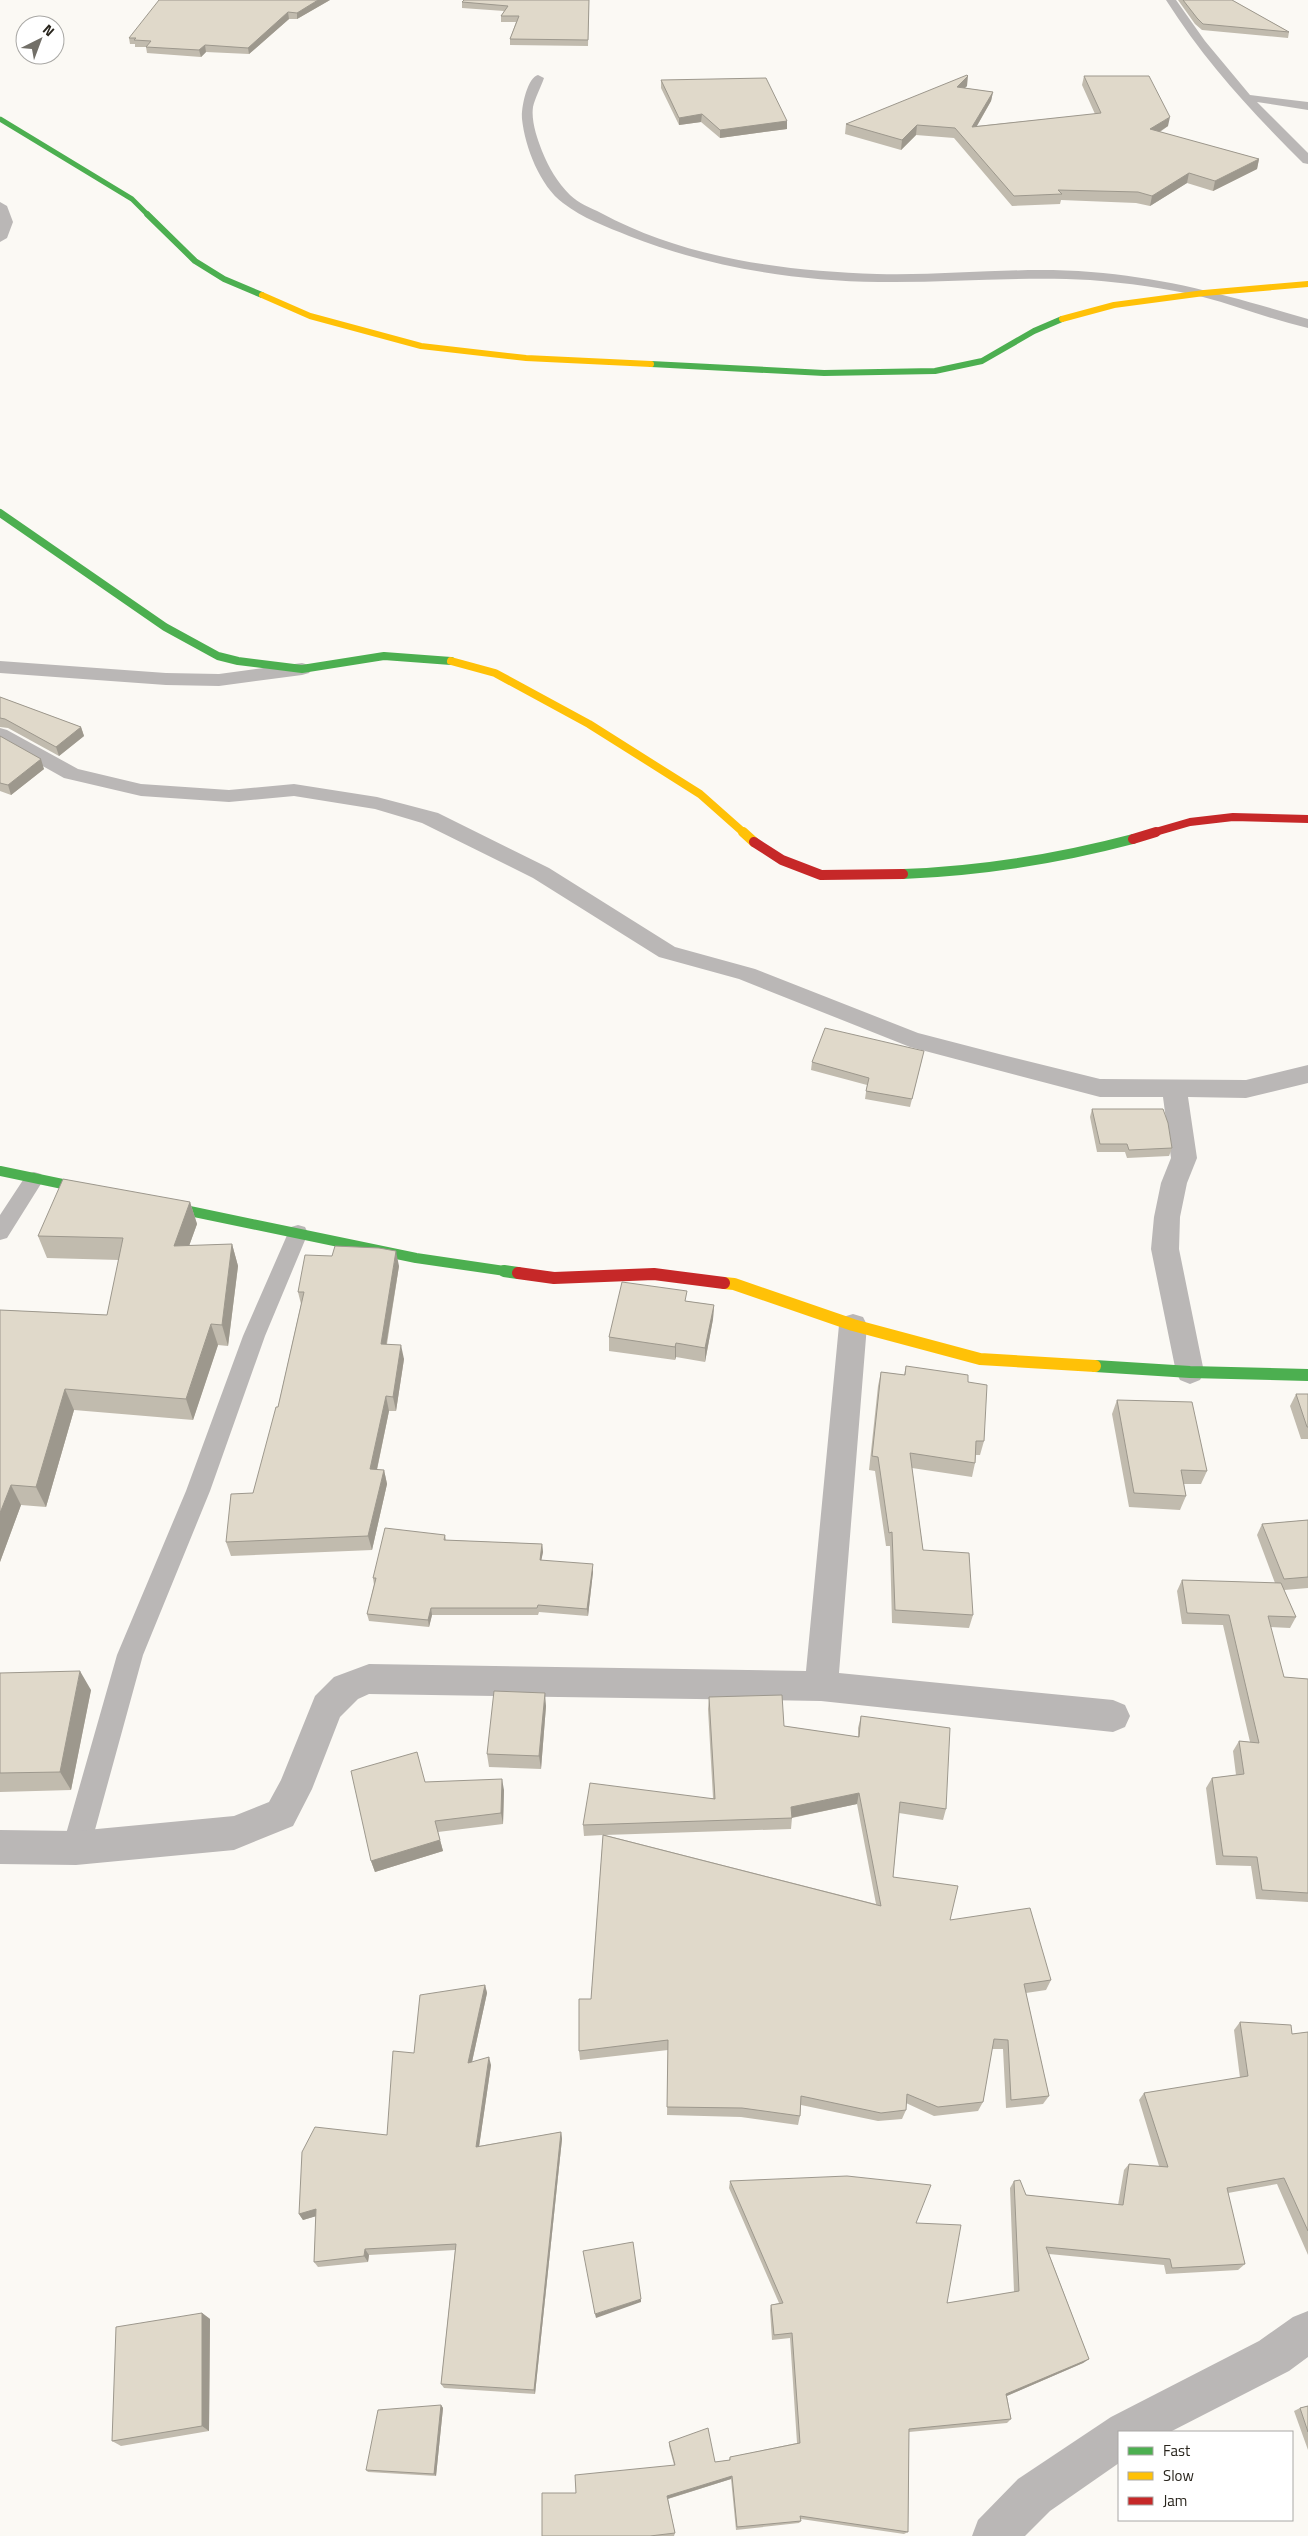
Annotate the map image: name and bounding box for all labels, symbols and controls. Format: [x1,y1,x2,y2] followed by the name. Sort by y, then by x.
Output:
[15,15,65,65] north arrow
[38,19,60,41] text: N
[1118,2431,1293,2521] legend
[1163,2439,1191,2462] text: Fast
[1163,2464,1194,2487] text: Slow
[1163,2489,1187,2512] text: Jam

